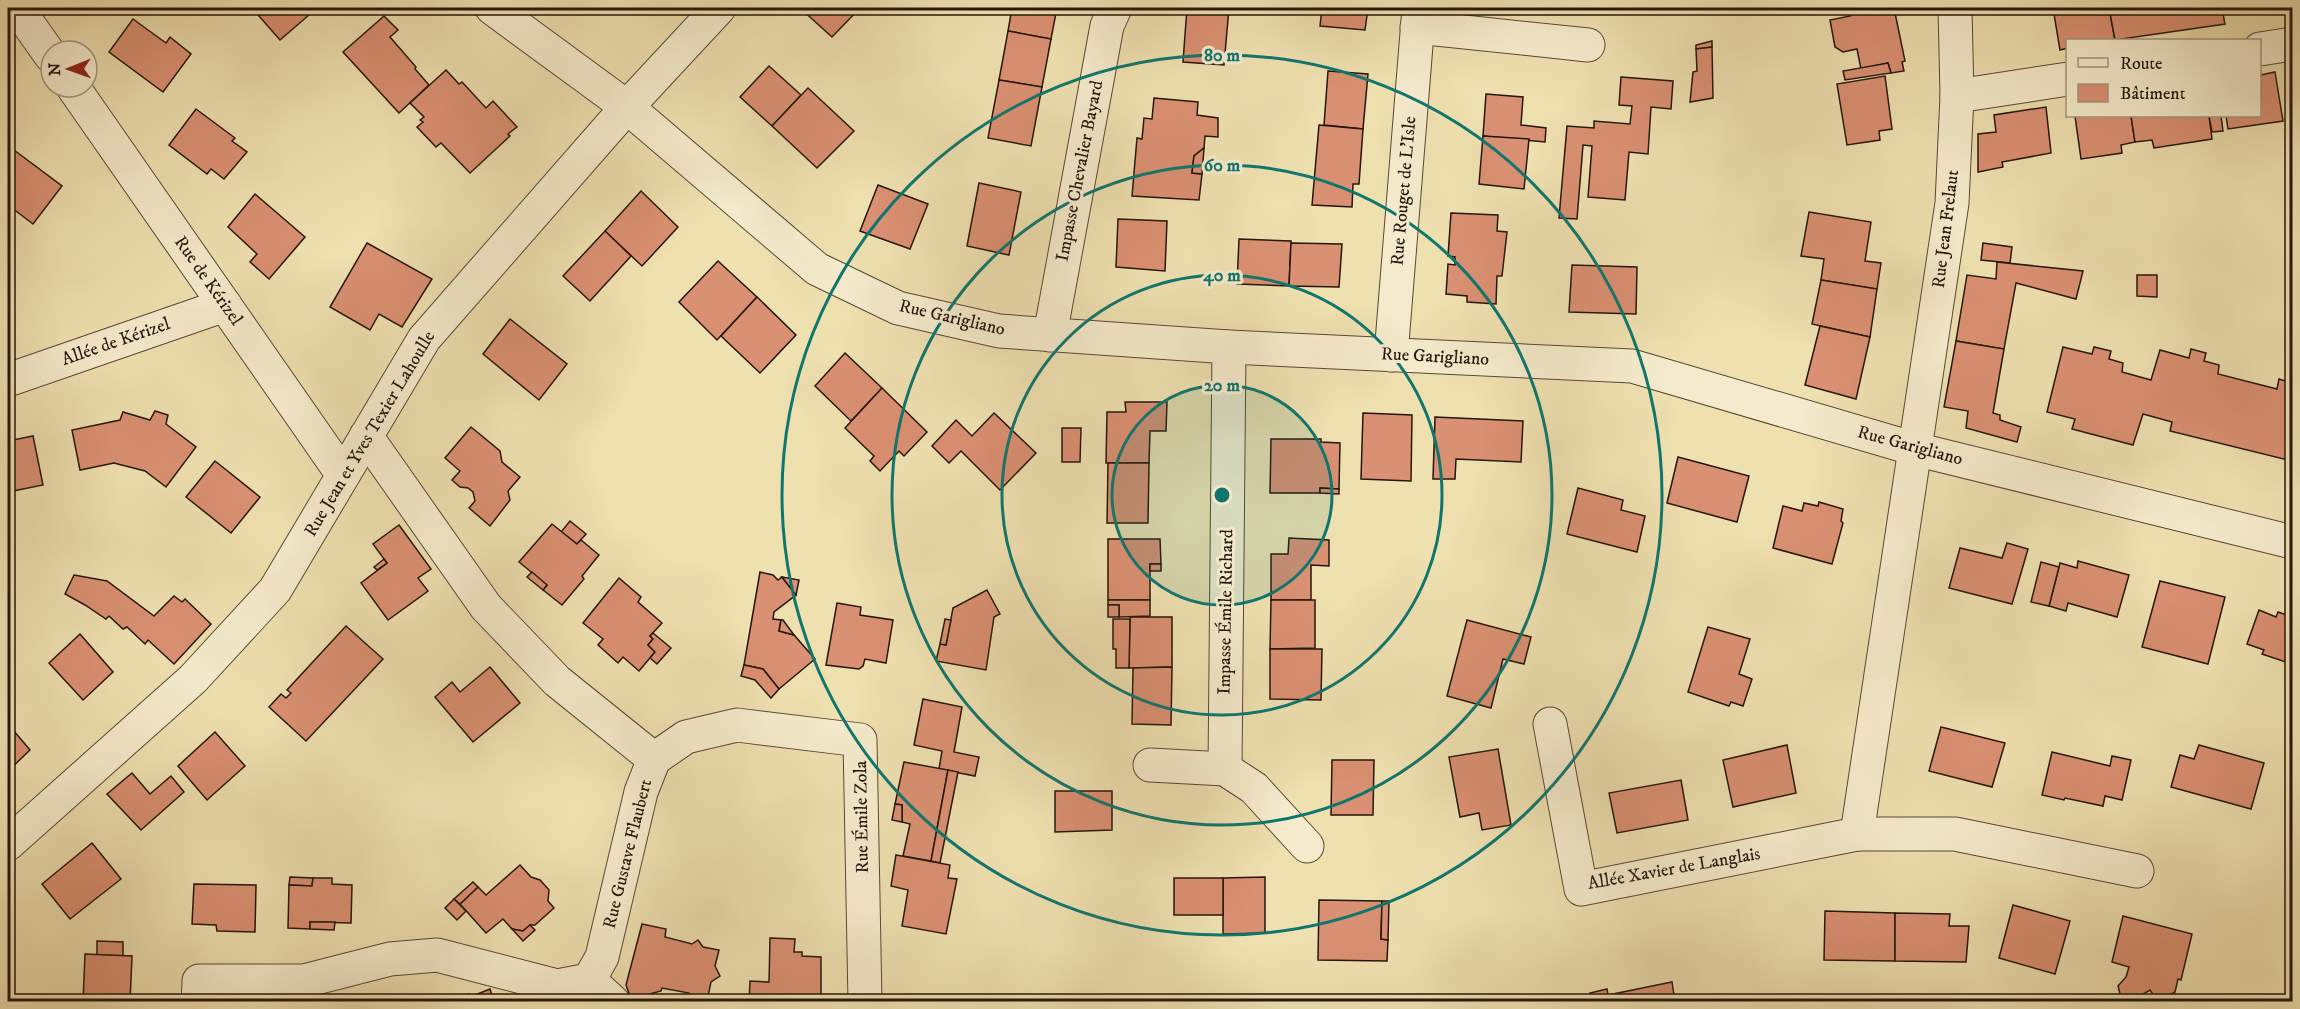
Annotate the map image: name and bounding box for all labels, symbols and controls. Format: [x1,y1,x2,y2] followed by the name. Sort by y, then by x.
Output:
[39,39,99,99] north arrow
[2066,39,2261,117] legend
[1204,45,1241,67] text: 80 m
[2120,53,2163,75] text: Route
[45,63,65,76] text: N
[1052,79,1108,263] street label: Impasse Chevalier Bayard
[2120,83,2186,105] text: Bâtiment
[1387,115,1421,267] street label: Rue Rouget de L'Isle
[1204,155,1241,177] text: 60 m
[1928,168,1964,289] street label: Rue Jean Frelaut
[169,232,247,330] street label: Rue de Kérizel
[1202,265,1241,287] text: 40 m
[897,295,1007,341] street label: Rue Garigliano
[59,313,174,371] street label: Allée de Kérizel
[300,327,440,541] street label: Rue Jean et Yves Texier Lahoulle
[1380,343,1490,371] street label: Rue Garigliano
[1204,375,1240,397] text: 20 m
[1855,421,1965,471] street label: Rue Garigliano
[1212,485,1232,505] centre of rings
[1214,529,1238,695] street label: Impasse Émile Richard
[850,760,874,874] street label: Rue Émile Zola
[599,777,657,931] street label: Rue Gustave Flaubert
[1586,843,1762,895] street label: Allée Xavier de Langlais

